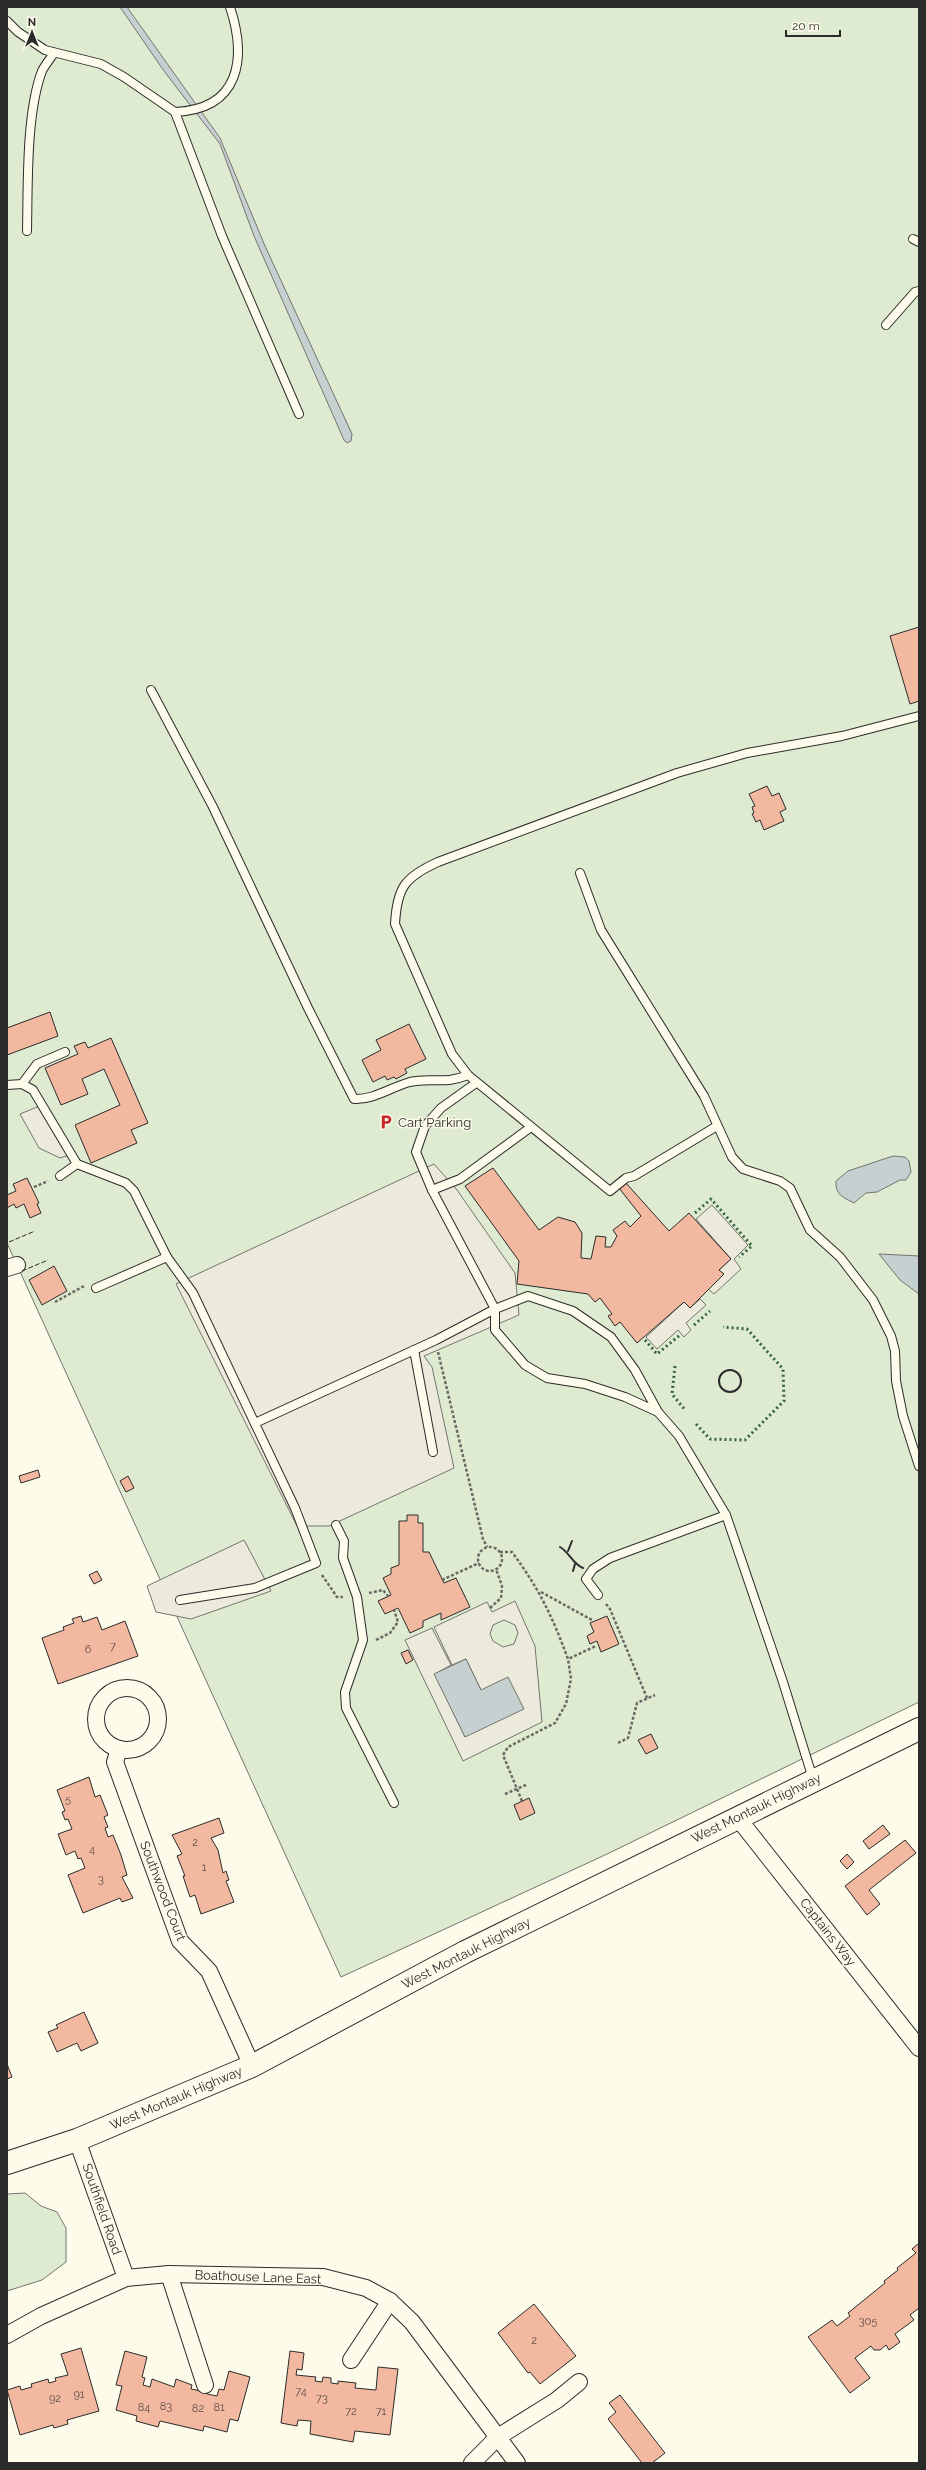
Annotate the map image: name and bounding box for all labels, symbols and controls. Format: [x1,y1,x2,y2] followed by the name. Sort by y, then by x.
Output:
[12,12,52,52] north arrow
[786,12,840,38] scale bar
[28,16,36,29] text: N
[792,19,820,33] text: 20 m
[377,1113,395,1131] parking icon: Cart Parking
[398,1115,471,1130] place label: Cart Parking
[110,1640,116,1653] house number: 7
[85,1643,92,1656] house number: 6
[689,1770,823,1846] street label: West Montauk Highway
[65,1793,71,1806] house number: 5
[192,1836,198,1849] house number: 2
[137,1839,189,1944] street label: Southwood Court
[89,1843,95,1856] house number: 4
[202,1861,207,1874] house number: 1
[98,1873,104,1886] house number: 3
[797,1895,859,1969] street label: Captains Way
[399,1914,533,1992] street label: West Montauk Highway
[108,2063,244,2133] street label: West Montauk Highway
[79,2161,125,2257] street label: Southfield Road
[194,2267,322,2287] street label: Boathouse Lane East
[859,2315,877,2328] house number: 305
[531,2334,537,2347] house number: 2
[295,2385,307,2398] house number: 74
[73,2388,85,2401] house number: 91
[49,2392,61,2405] house number: 92
[316,2392,328,2405] house number: 73
[160,2400,172,2413] house number: 83
[138,2401,150,2414] house number: 84
[213,2401,225,2414] house number: 81
[192,2402,204,2415] house number: 82
[345,2405,357,2418] house number: 72
[376,2405,387,2418] house number: 71

